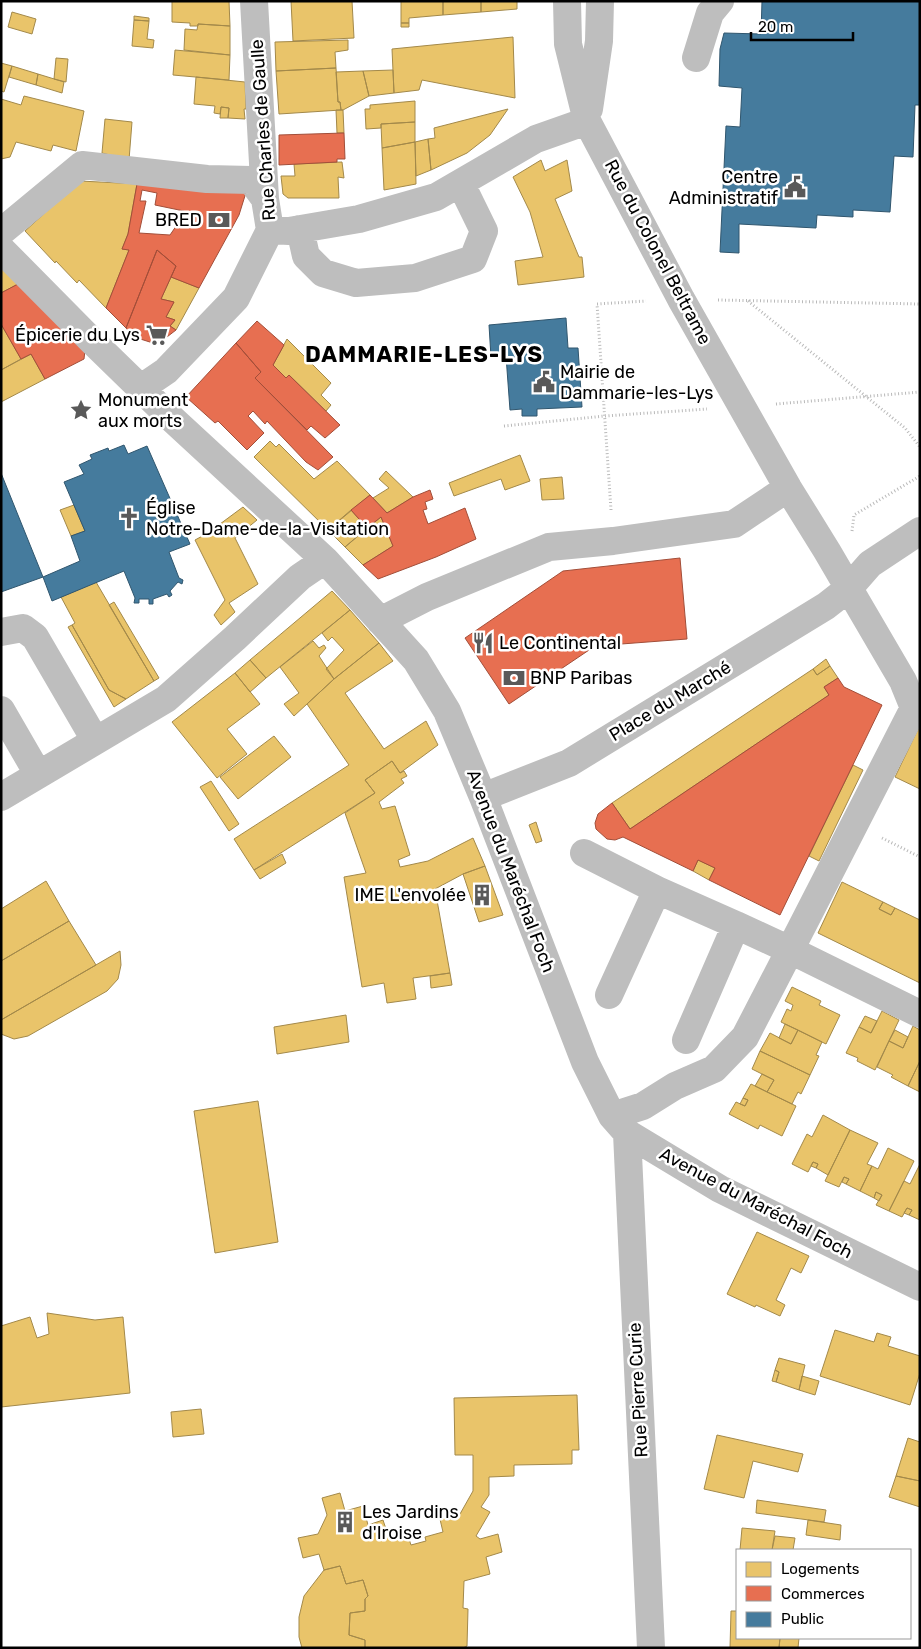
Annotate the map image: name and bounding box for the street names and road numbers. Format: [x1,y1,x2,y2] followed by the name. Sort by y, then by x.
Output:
[246,38,280,222] street label: Rue Charles de Gaulle
[600,156,716,348] street label: Rue du Colonel Beltrame
[605,656,735,746] street label: Place du Marché
[462,766,560,976] street label: Avenue du Maréchal Foch
[656,1143,856,1263] street label: Avenue du Maréchal Foch
[623,1322,653,1458] street label: Rue Pierre Curie

